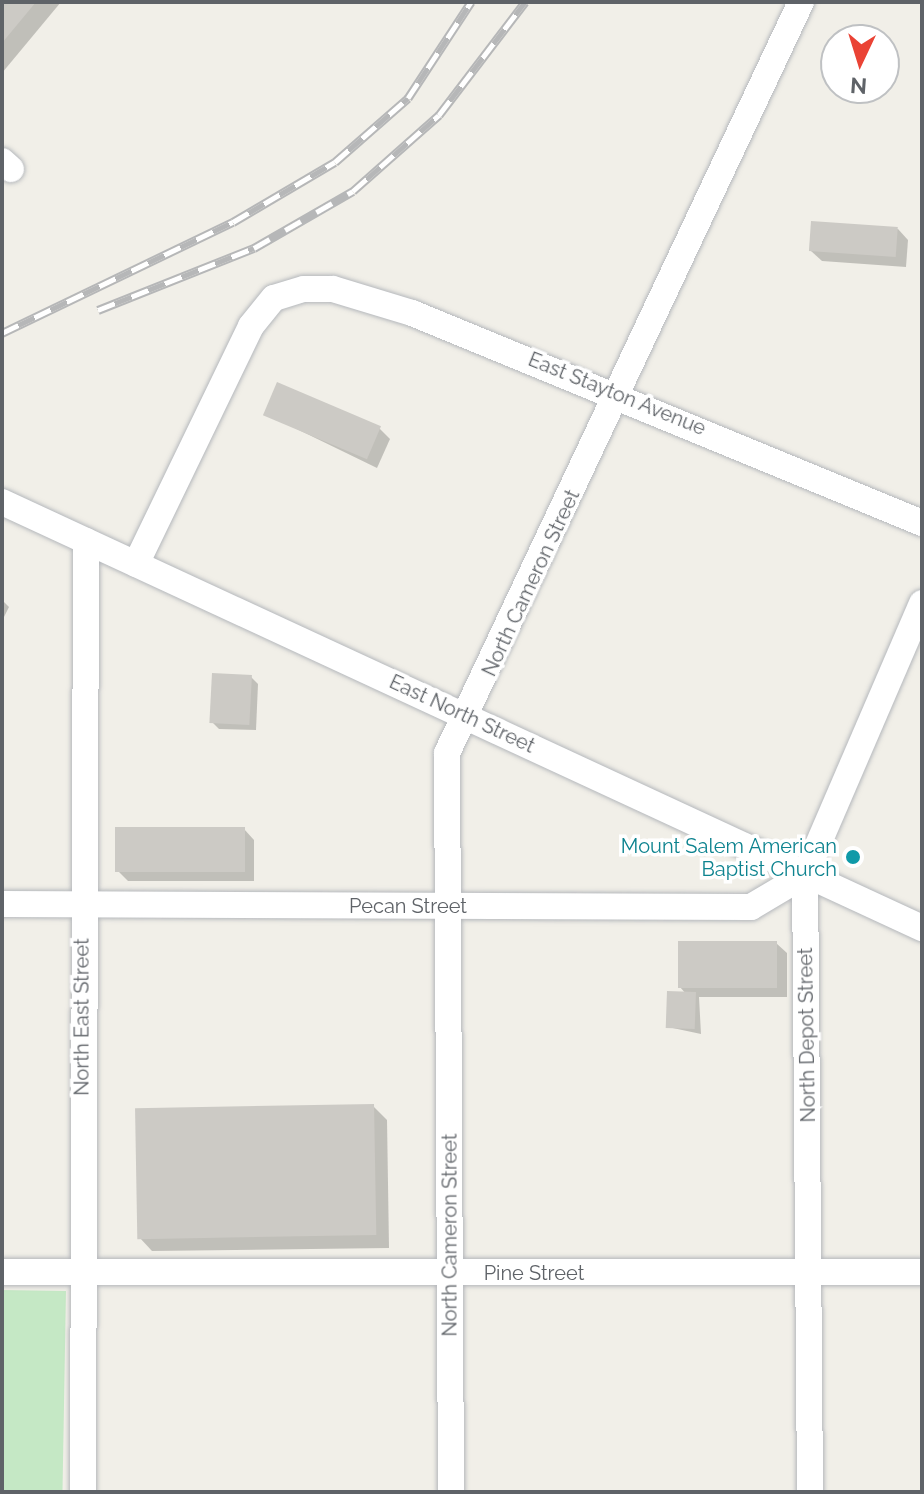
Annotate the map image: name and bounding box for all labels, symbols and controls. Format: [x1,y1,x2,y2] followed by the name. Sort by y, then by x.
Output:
[820,24,900,104] north arrow
[849,72,868,100] text: N
[524,347,710,441] street label: East Stayton Avenue
[477,486,585,680] street label: North Cameron Street
[386,670,538,758] street label: East North Street
[620,834,837,881] place label: Mount Salem American Baptist Church
[844,848,862,866] marker: Mount Salem American Baptist Church
[349,894,467,918] street label: Pecan Street
[70,938,94,1096] street label: North East Street
[793,947,821,1123] street label: North Depot Street
[438,1133,462,1337] street label: North Cameron Street
[484,1261,584,1285] street label: Pine Street

